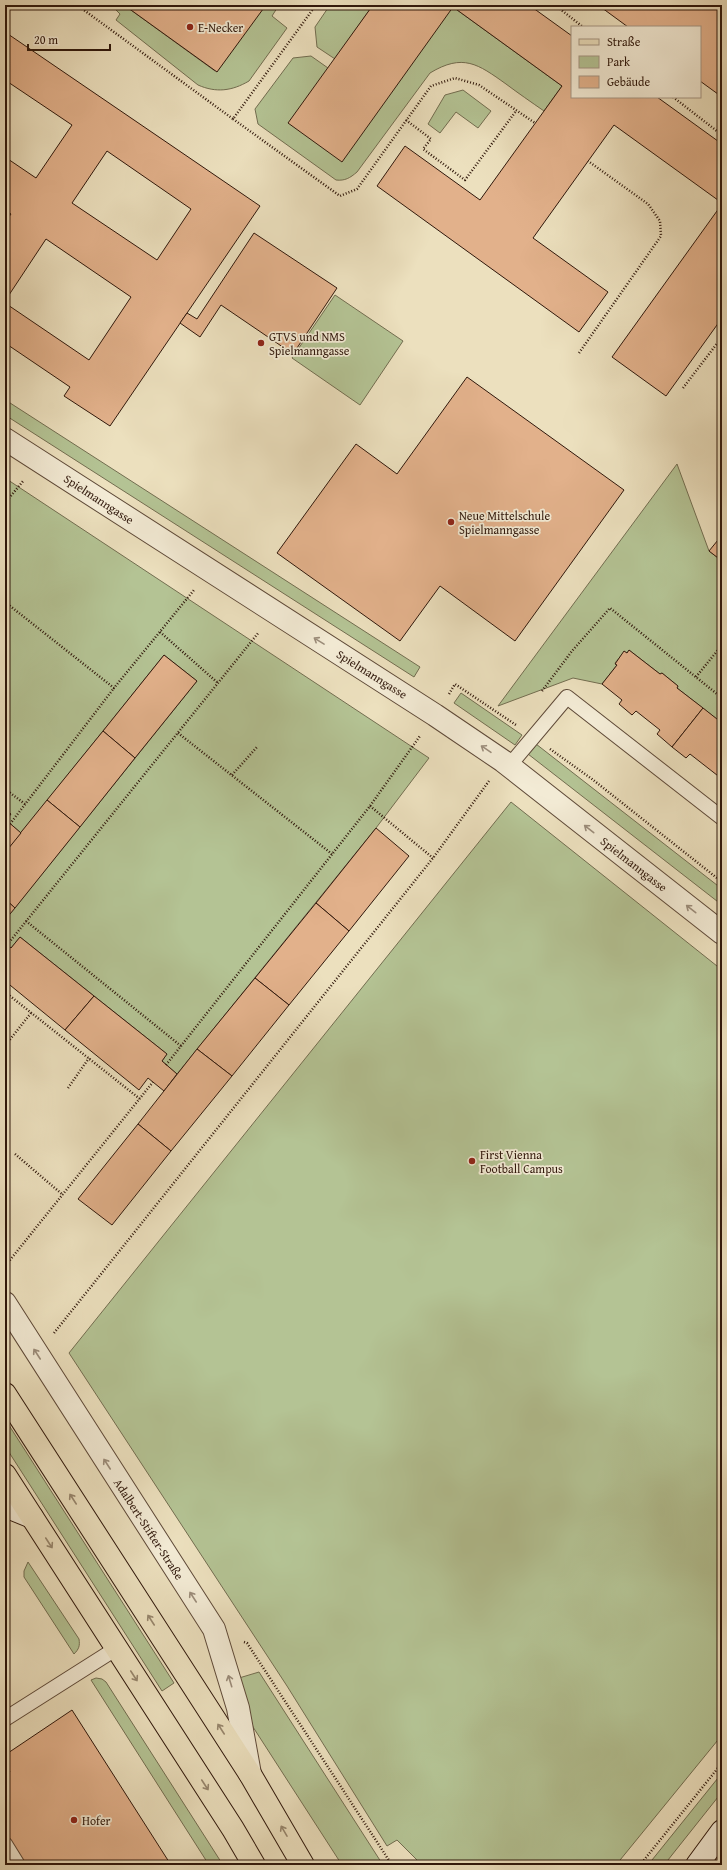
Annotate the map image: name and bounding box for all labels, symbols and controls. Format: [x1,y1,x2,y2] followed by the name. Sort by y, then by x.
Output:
[198,19,243,36] place label: E-Necker
[185,22,195,32] marker: E-Necker
[28,26,110,52] scale bar
[571,26,701,98] legend
[34,31,58,48] text: 20 m
[607,33,641,50] text: Straße
[607,53,631,70] text: Park
[607,73,650,90] text: Gebäude
[269,328,350,359] place label: GTVS und NMS Spielmanngasse
[256,338,266,348] marker: GTVS und NMS Spielmanngasse
[61,470,138,528] street label: Spielmanngasse
[459,507,550,538] place label: Neue Mittelschule Spielmanngasse
[446,517,456,527] marker: Neue Mittelschule Spielmanngasse
[313,636,324,645] one-way arrow
[333,645,411,703] street label: Spielmanngasse
[481,745,492,753] one-way arrow
[584,824,595,833] one-way arrow
[597,833,671,896] street label: Spielmanngasse
[686,905,697,913] one-way arrow
[480,1146,563,1177] place label: First Vienna Football Campus
[467,1156,477,1166] marker: First Vienna Football Campus
[33,1348,41,1360] one-way arrow
[103,1458,112,1469] one-way arrow
[110,1475,188,1583] street label: Adalbert-Stifter-Straße
[68,1493,76,1505] one-way arrow
[45,1537,53,1548] one-way arrow
[188,1591,197,1602] one-way arrow
[146,1614,154,1626] one-way arrow
[131,1670,139,1682] one-way arrow
[226,1675,233,1688] one-way arrow
[217,1724,225,1735] one-way arrow
[201,1779,209,1790] one-way arrow
[82,1812,111,1829] place label: Hofer
[69,1815,79,1825] marker: Hofer
[279,1825,287,1837] one-way arrow

